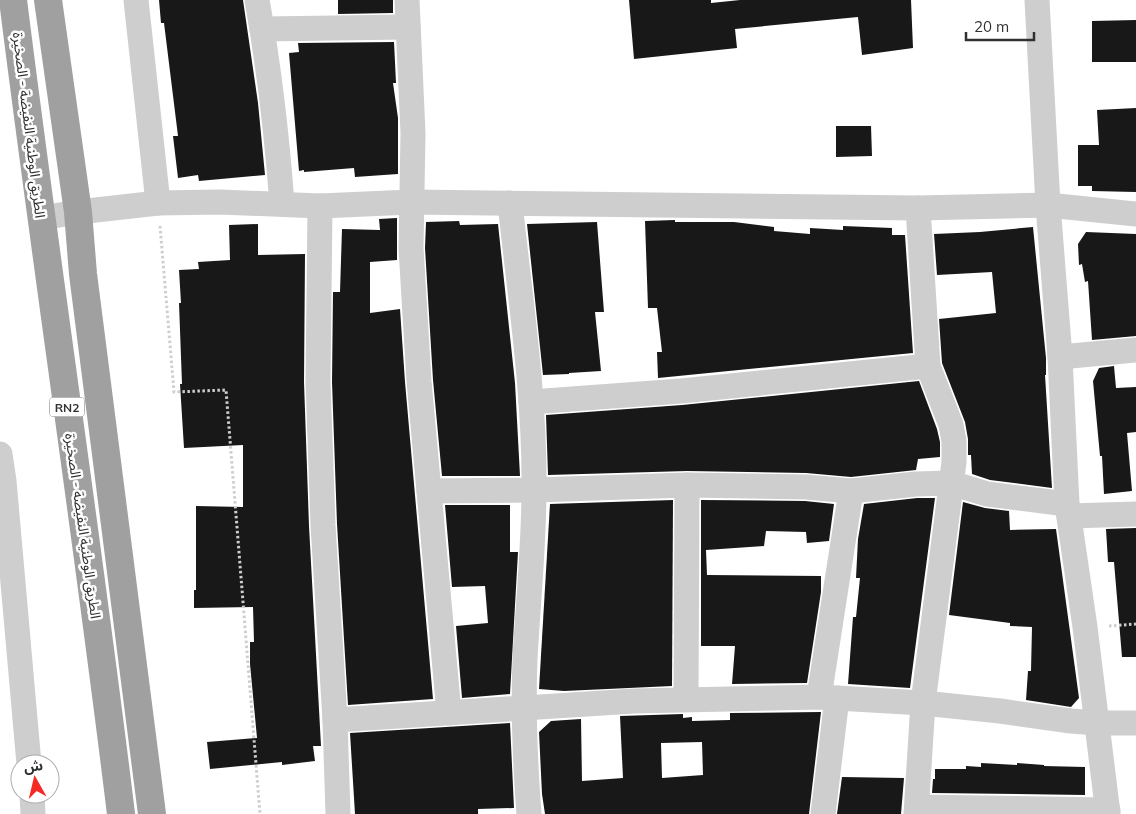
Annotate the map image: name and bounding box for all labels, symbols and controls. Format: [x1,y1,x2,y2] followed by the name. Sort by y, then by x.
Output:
[966,10,1034,42] scale bar
[974,17,1009,36] text: 20 m
[8,31,49,219] street label: الطريق الوطنية النفيضة - الصخيرة
[50,398,84,417] road number: RN2
[60,432,105,620] street label: الطريق الوطنية النفيضة - الصخيرة
[10,754,60,804] north arrow
[22,756,44,776] text: ش

